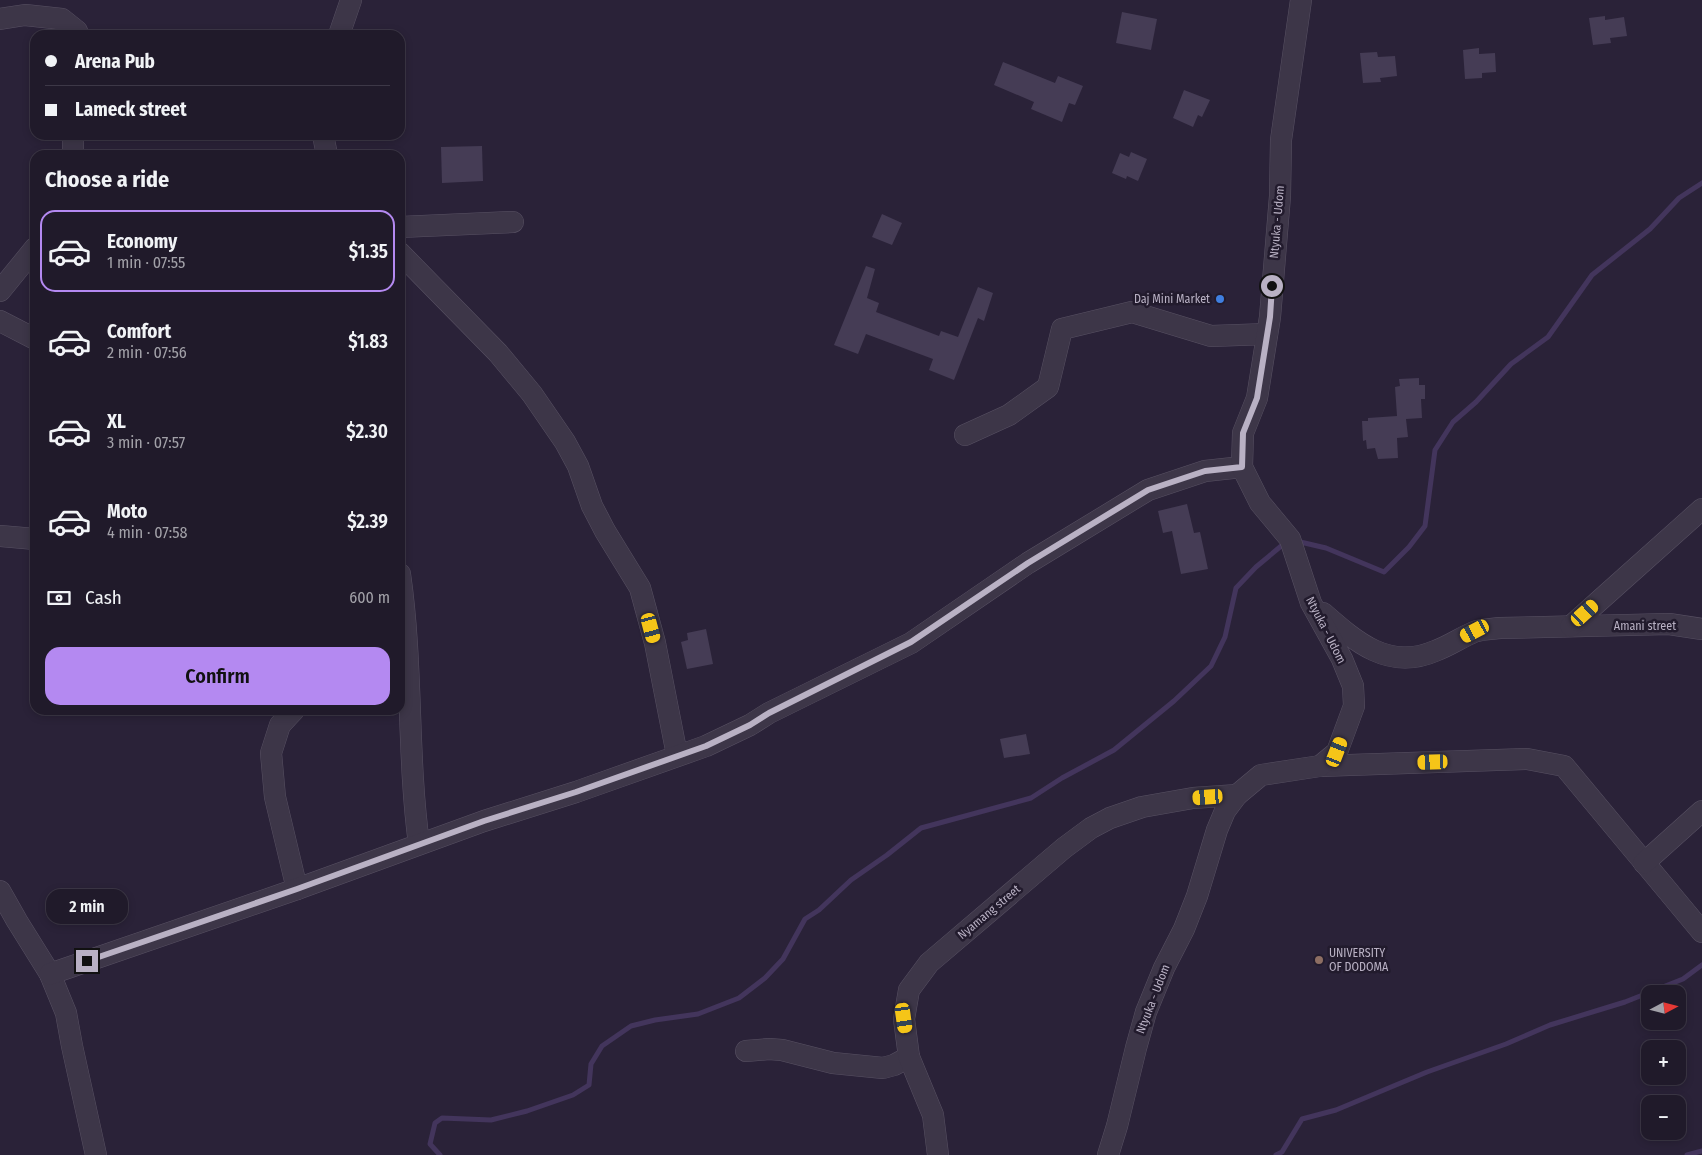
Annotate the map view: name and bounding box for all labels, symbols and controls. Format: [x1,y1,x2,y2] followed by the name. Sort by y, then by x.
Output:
[75,50,155,73] text: Arena Pub
[75,98,187,121] text: Lameck street
[45,166,169,193] text: Choose a ride
[1267,185,1287,259] street label: Ntyuka - Udom
[47,229,92,274] icon: car
[107,230,177,253] text: Economy
[349,240,388,263] text: $1.35
[107,253,185,272] text: 1 min · 07:55
[1261,275,1283,297] route start
[1134,292,1210,306] place label: Daj Mini Market
[1214,293,1226,305] marker: Daj Mini Market
[47,319,92,364] icon: car
[107,320,171,343] text: Comfort
[348,330,388,353] text: $1.83
[107,343,187,362] text: 2 min · 07:56
[47,409,92,454] icon: car
[107,410,126,433] text: XL
[346,420,388,443] text: $2.30
[107,433,185,452] text: 3 min · 07:57
[47,499,92,544] icon: car
[107,500,147,523] text: Moto
[347,510,388,533] text: $2.39
[107,523,188,542] text: 4 min · 07:58
[45,584,73,612] icon: cash
[85,586,122,609] text: Cash
[349,588,390,607] text: 600 m
[1303,594,1349,666] street label: Ntyuka - Udom
[1568,597,1601,629] car
[639,612,662,644] car
[1458,617,1491,645] car
[1614,619,1676,633] street label: Amani street
[45,647,390,705] button: Confirm
[1324,735,1349,769] car
[1417,754,1448,770] car
[1192,788,1223,806] car
[955,882,1023,942] street label: Nyamang street
[46,888,128,924] callout: 2 min
[69,897,105,916] text: 2 min
[1329,946,1389,974] place label: UNIVERSITY OF DODOMA
[76,950,98,972] route end
[1313,954,1325,966] marker: UNIVERSITY OF DODOMA
[1133,962,1173,1036] street label: Ntyuka - Udom
[1641,985,1686,1030] north arrow
[1641,985,1686,1140] map controls
[894,1002,913,1034] car
[1641,1040,1686,1085] button: +
[1641,1095,1686,1140] button: −

